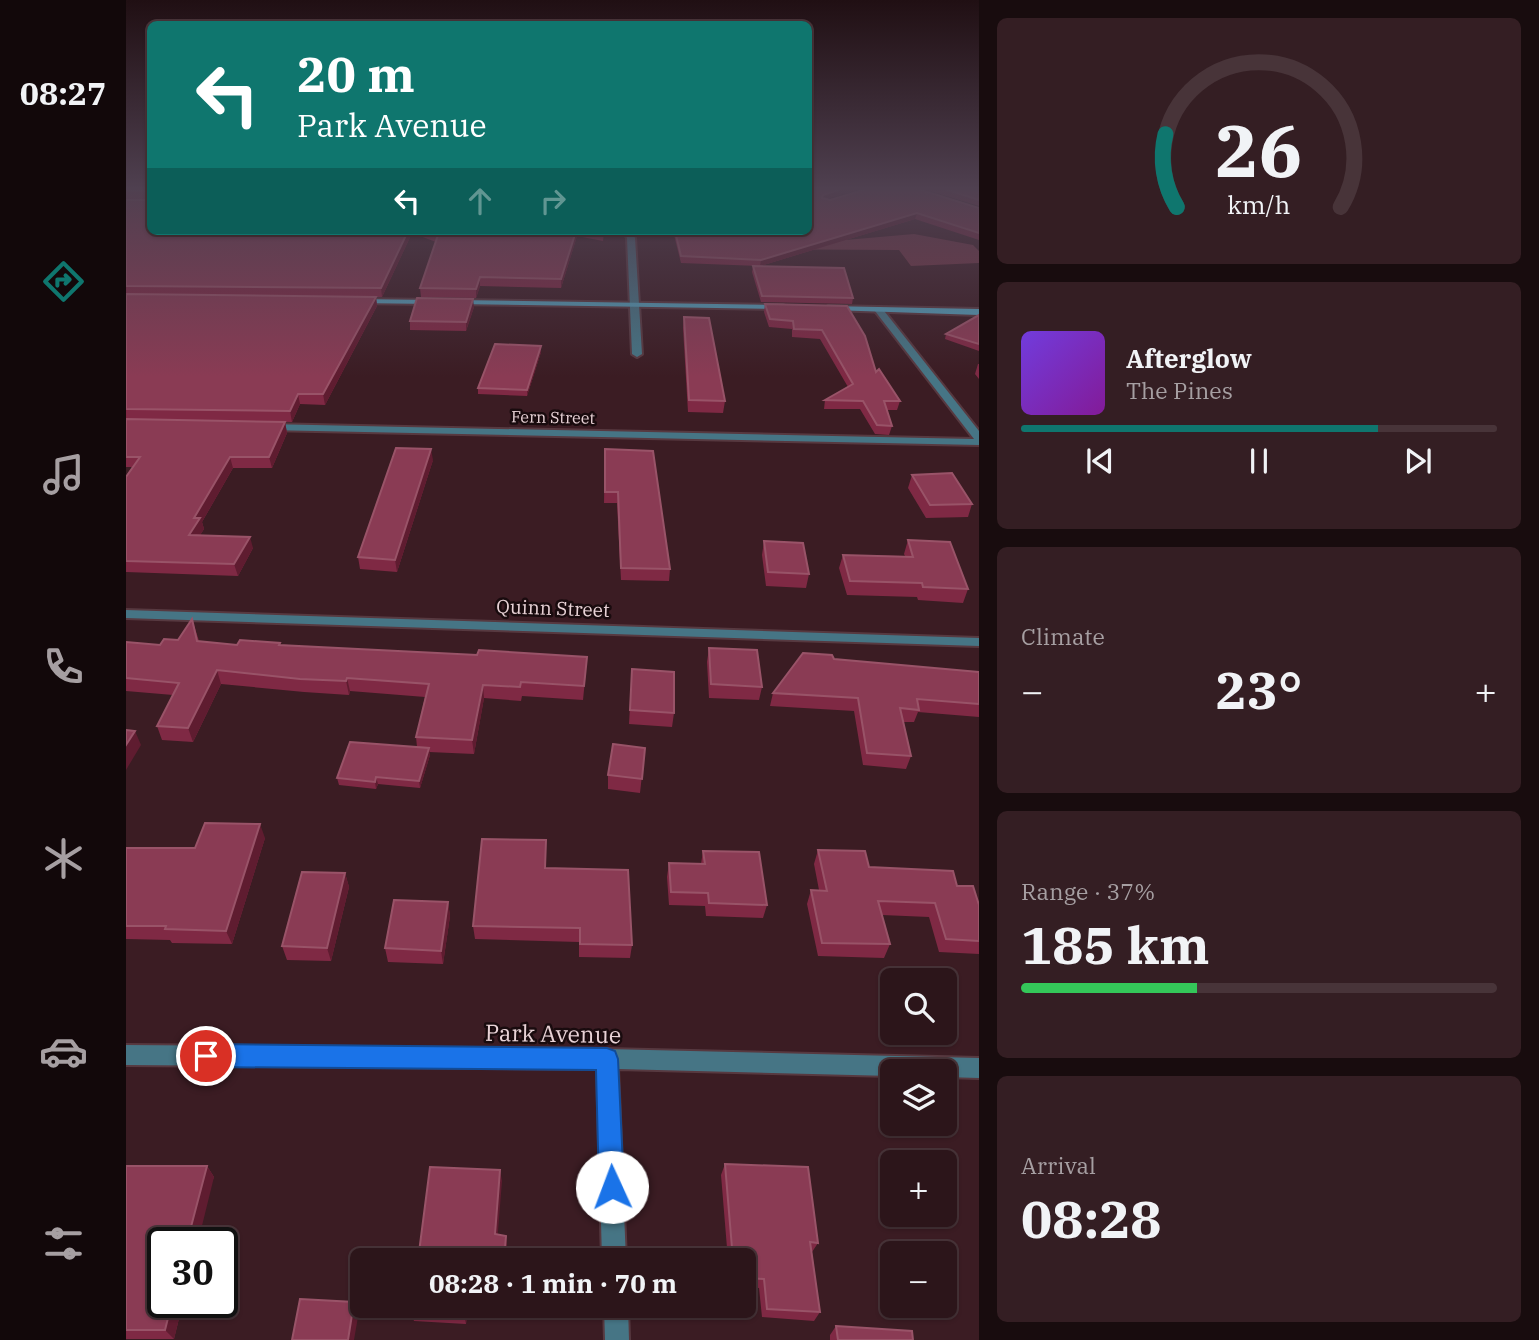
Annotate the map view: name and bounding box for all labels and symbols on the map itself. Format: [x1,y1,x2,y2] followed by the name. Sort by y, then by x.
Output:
[511,406,595,428] street label: Fern Street
[496,594,610,622] street label: Quinn Street
[485,1017,621,1049] street label: Park Avenue
[176,1026,236,1086] pin
[575,1150,649,1224] position arrow
[147,1227,238,1318] speed limit sign: 30

